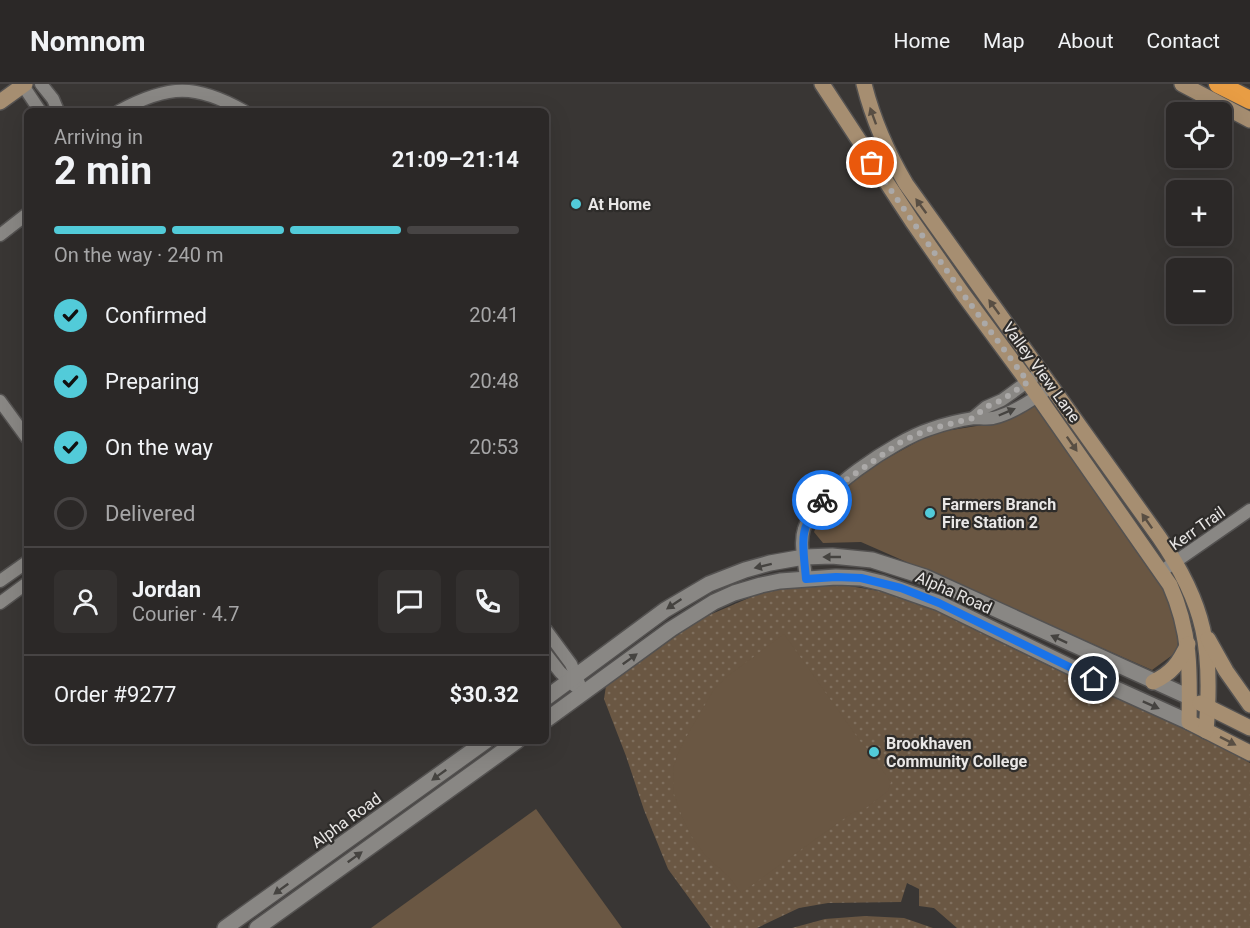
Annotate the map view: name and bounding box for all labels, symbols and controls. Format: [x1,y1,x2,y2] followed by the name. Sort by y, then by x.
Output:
[30,25,146,58] text: Nomnom
[894,29,950,53] text: Home
[983,29,1025,53] text: Map
[1058,29,1114,53] text: About
[1147,29,1220,53] text: Contact
[1166,102,1232,324] map controls
[1166,102,1232,168] button: locate
[868,107,878,125] one-way arrow
[54,125,143,149] text: Arriving in
[846,137,897,188] pin
[855,146,888,179] icon: bag
[392,147,519,172] text: 21:09–21:14
[54,148,152,194] text: 2 min
[1166,180,1232,246] button: +
[588,195,651,214] place label: At Home
[569,197,583,211] marker: At Home
[915,198,927,214] one-way arrow
[54,243,223,267] text: On the way · 240 m
[1166,258,1232,324] button: −
[54,299,87,332] icon: check
[988,300,1000,316] one-way arrow
[105,303,207,328] text: Confirmed
[469,303,519,327] text: 20:41
[999,318,1084,426] street label: Valley View Lane
[54,365,87,398] icon: check
[105,369,199,394] text: Preparing
[469,369,519,393] text: 20:48
[998,407,1016,417] one-way arrow
[54,431,87,464] icon: check
[105,435,213,460] text: On the way
[469,435,519,459] text: 20:53
[1065,436,1077,451] one-way arrow
[792,470,852,530] courier
[806,484,839,517] icon: bike
[942,495,1056,532] place label: Farmers Branch Fire Station 2
[105,501,195,526] text: Delivered
[1166,502,1229,554] street label: Kerr Trail
[923,506,937,520] marker: Farmers Branch Fire Station 2
[1142,513,1154,528] one-way arrow
[822,552,841,561] one-way arrow
[754,561,772,571] one-way arrow
[913,567,995,618] street label: Alpha Road
[54,570,117,633] button: person
[378,570,441,633] button: chat
[456,570,519,633] button: phone
[132,577,201,602] text: Jordan
[666,598,682,609] one-way arrow
[132,602,239,626] text: Courier · 4.7
[1051,634,1068,643] one-way arrow
[621,653,637,665] one-way arrow
[1068,653,1119,704] pin
[1077,662,1110,695] icon: home
[54,682,176,707] text: Order #9277
[450,682,519,707] text: $30.32
[1143,700,1161,710] one-way arrow
[886,734,1028,771] place label: Brookhaven Community College
[1220,737,1237,746] one-way arrow
[867,745,881,759] marker: Brookhaven Community College
[431,769,447,781] one-way arrow
[308,789,385,852] street label: Alpha Road
[347,851,363,863] one-way arrow
[273,883,289,895] one-way arrow

